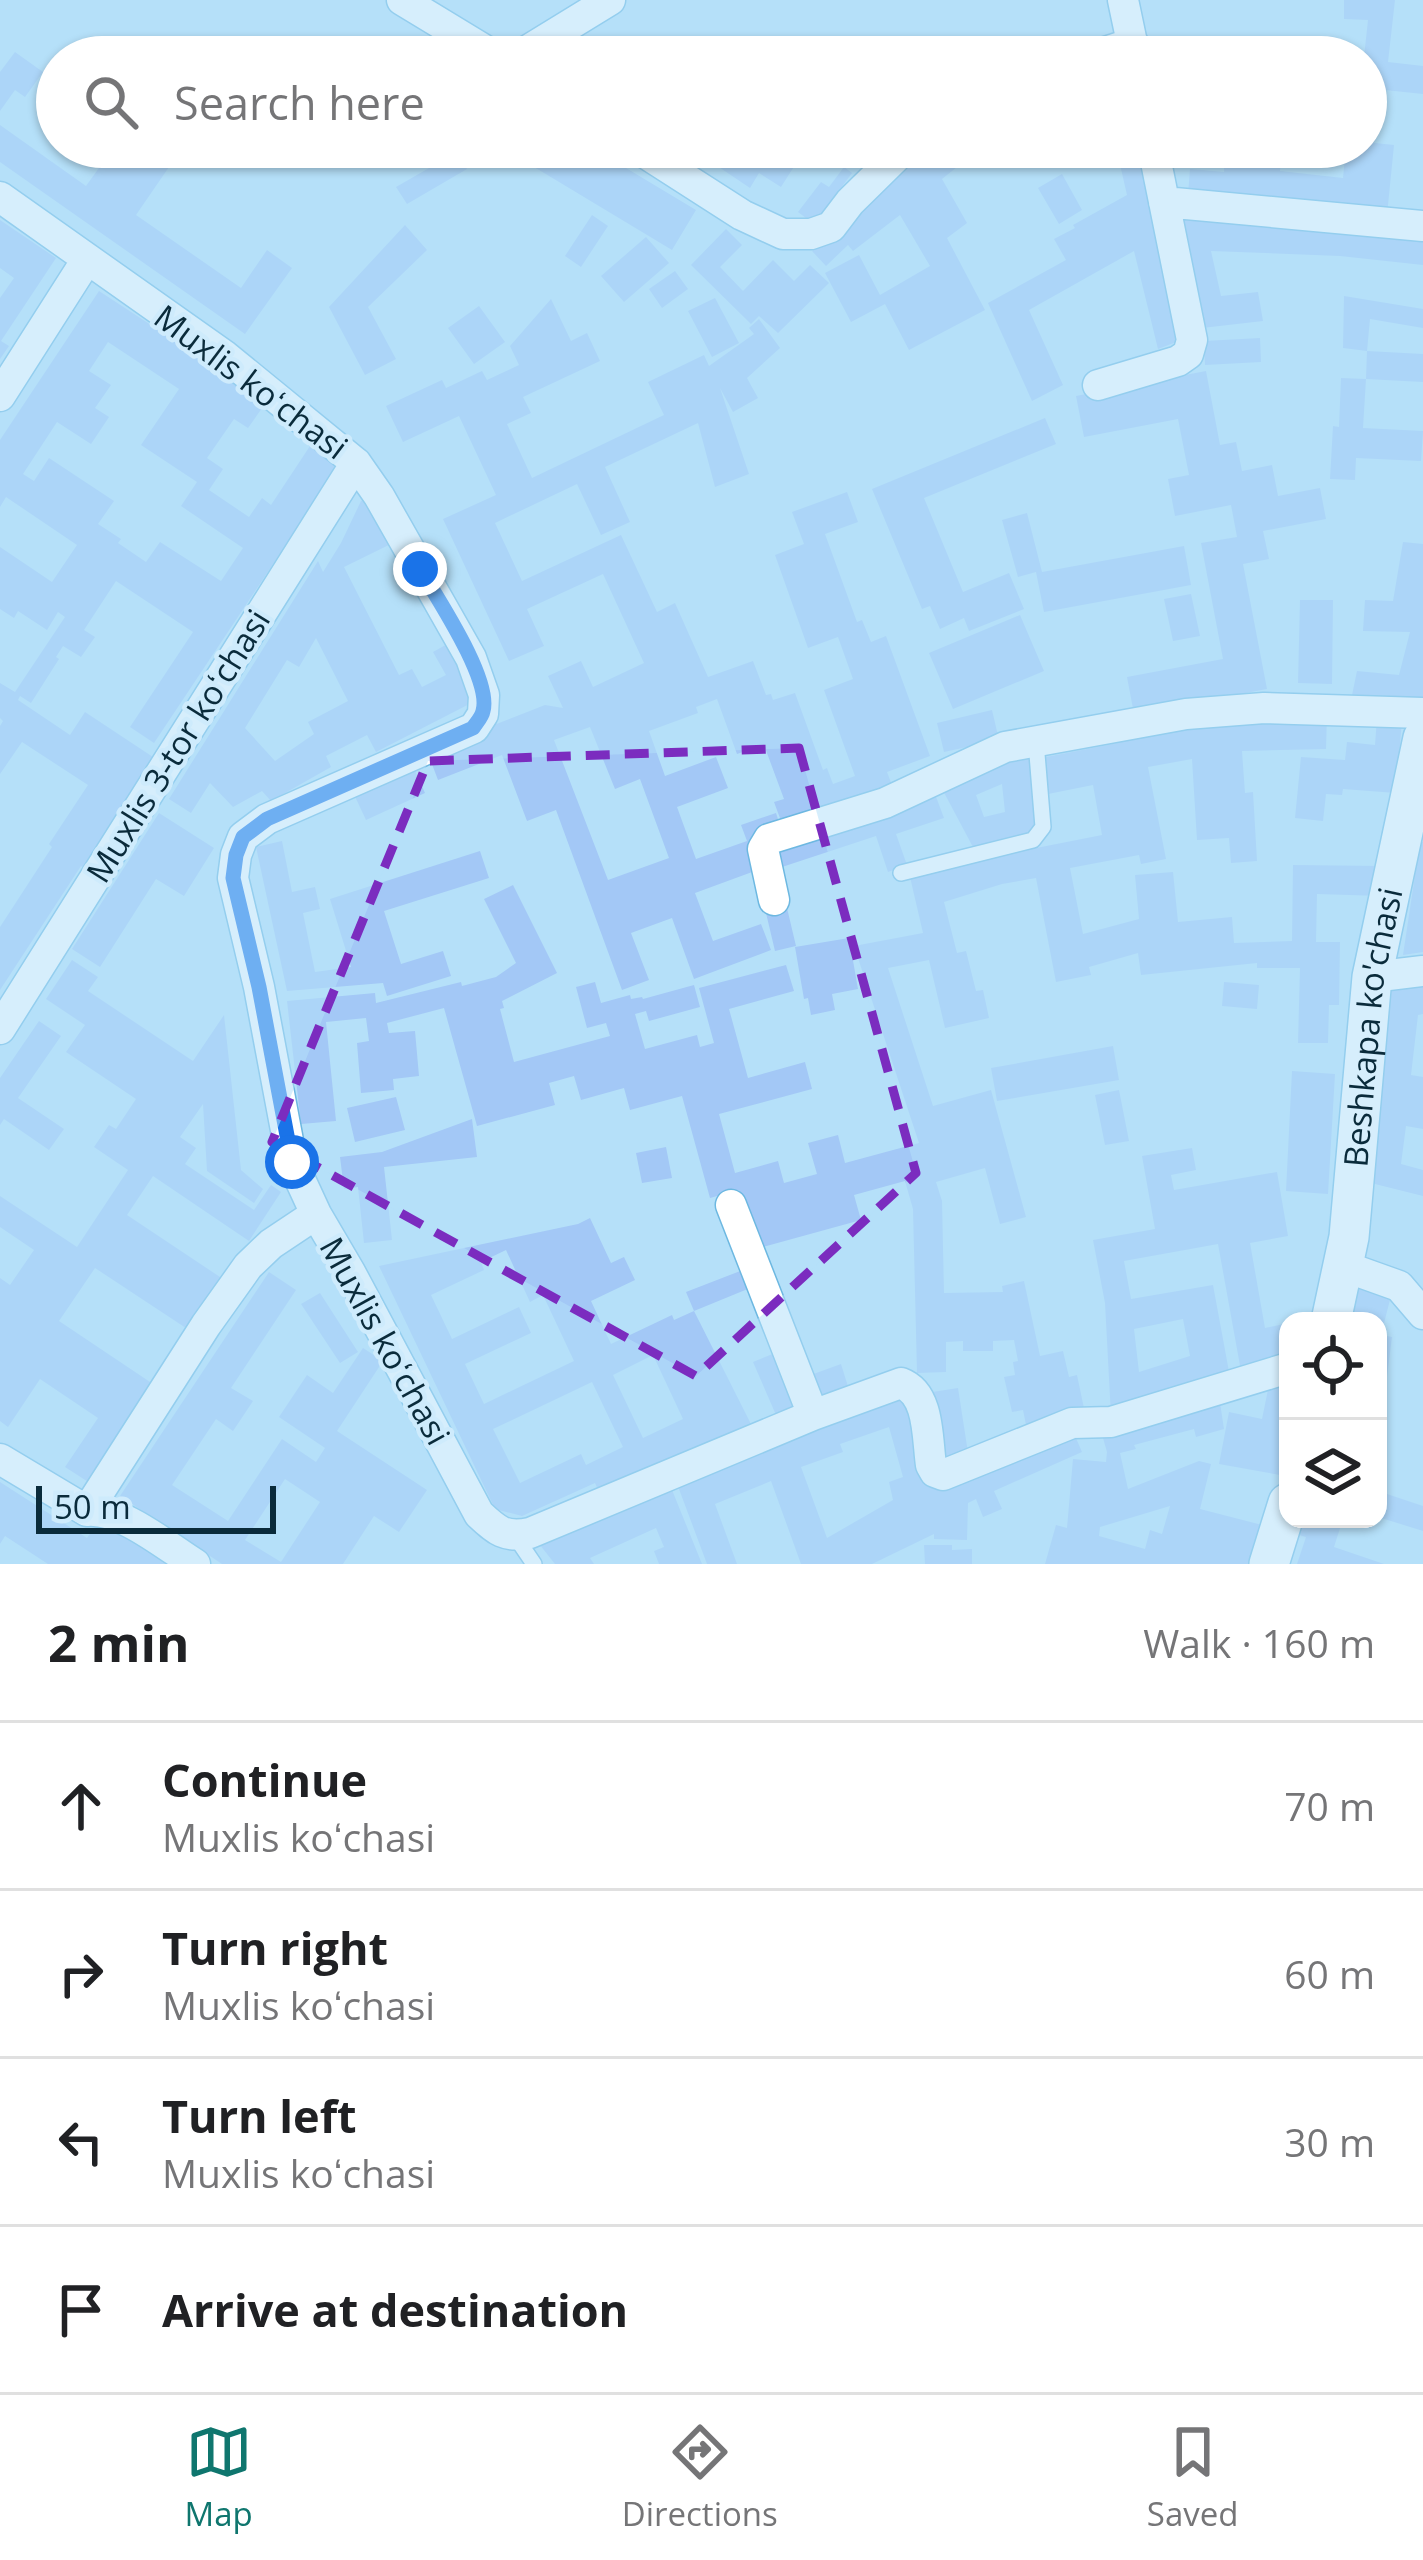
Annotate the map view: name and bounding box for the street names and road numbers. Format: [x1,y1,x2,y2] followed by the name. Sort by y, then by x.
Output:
[145,294,357,469] street label: Muxlis koʻchasi
[75,601,280,891] street label: Muxlis 3-tor koʻchasi
[1332,883,1412,1169] street label: Beshkapa ko'chasi
[310,1229,461,1453] street label: Muxlis koʻchasi

